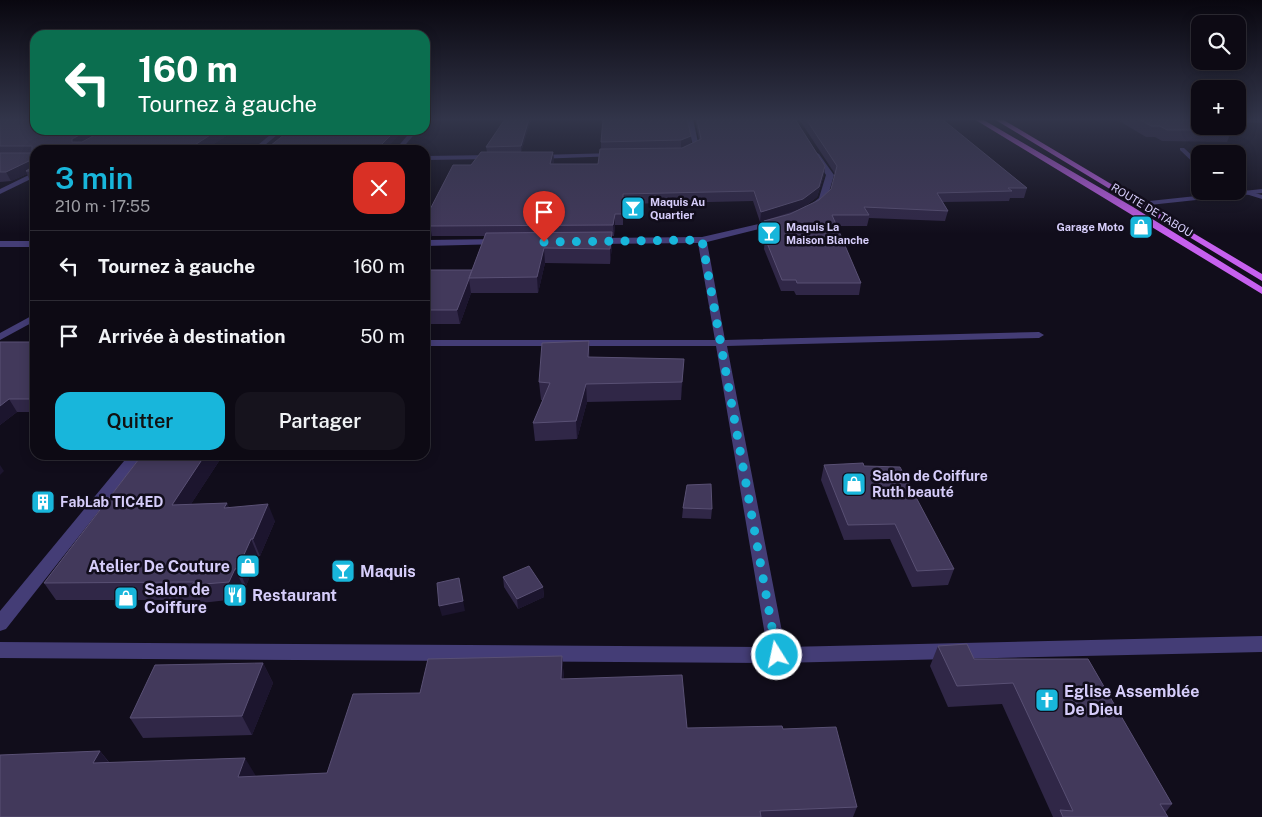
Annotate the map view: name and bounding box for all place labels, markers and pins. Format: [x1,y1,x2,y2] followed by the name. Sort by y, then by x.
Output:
[523,191,565,242] pin
[620,195,646,221] bar icon: Maquis Au Quartier
[650,196,705,221] place label: Maquis Au Quartier
[1128,214,1154,240] shop icon: Garage Moto
[756,220,782,246] bar icon: Maquis La Maison Blanche
[786,221,869,246] place label: Maquis La Maison Blanche
[1056,221,1124,233] place label: Garage Moto
[872,468,988,500] place label: Salon de Coiffure Ruth beauté
[841,471,867,497] shop icon: Salon de Coiffure Ruth beauté
[30,489,56,515] building icon: FabLab TIC4ED
[60,494,163,510] place label: FabLab TIC4ED
[235,553,261,579] shop icon: Atelier De Couture
[88,557,230,576] place label: Atelier De Couture
[330,558,356,584] bar icon: Maquis
[360,562,416,581] place label: Maquis
[144,580,210,617] place label: Salon de Coiffure
[222,582,248,608] restaurant icon: Restaurant
[113,585,139,611] shop icon: Salon de Coiffure
[252,586,337,605] place label: Restaurant
[1064,682,1199,719] place label: Eglise Assemblée De Dieu
[1034,687,1060,713] church icon: Eglise Assemblée De Dieu

